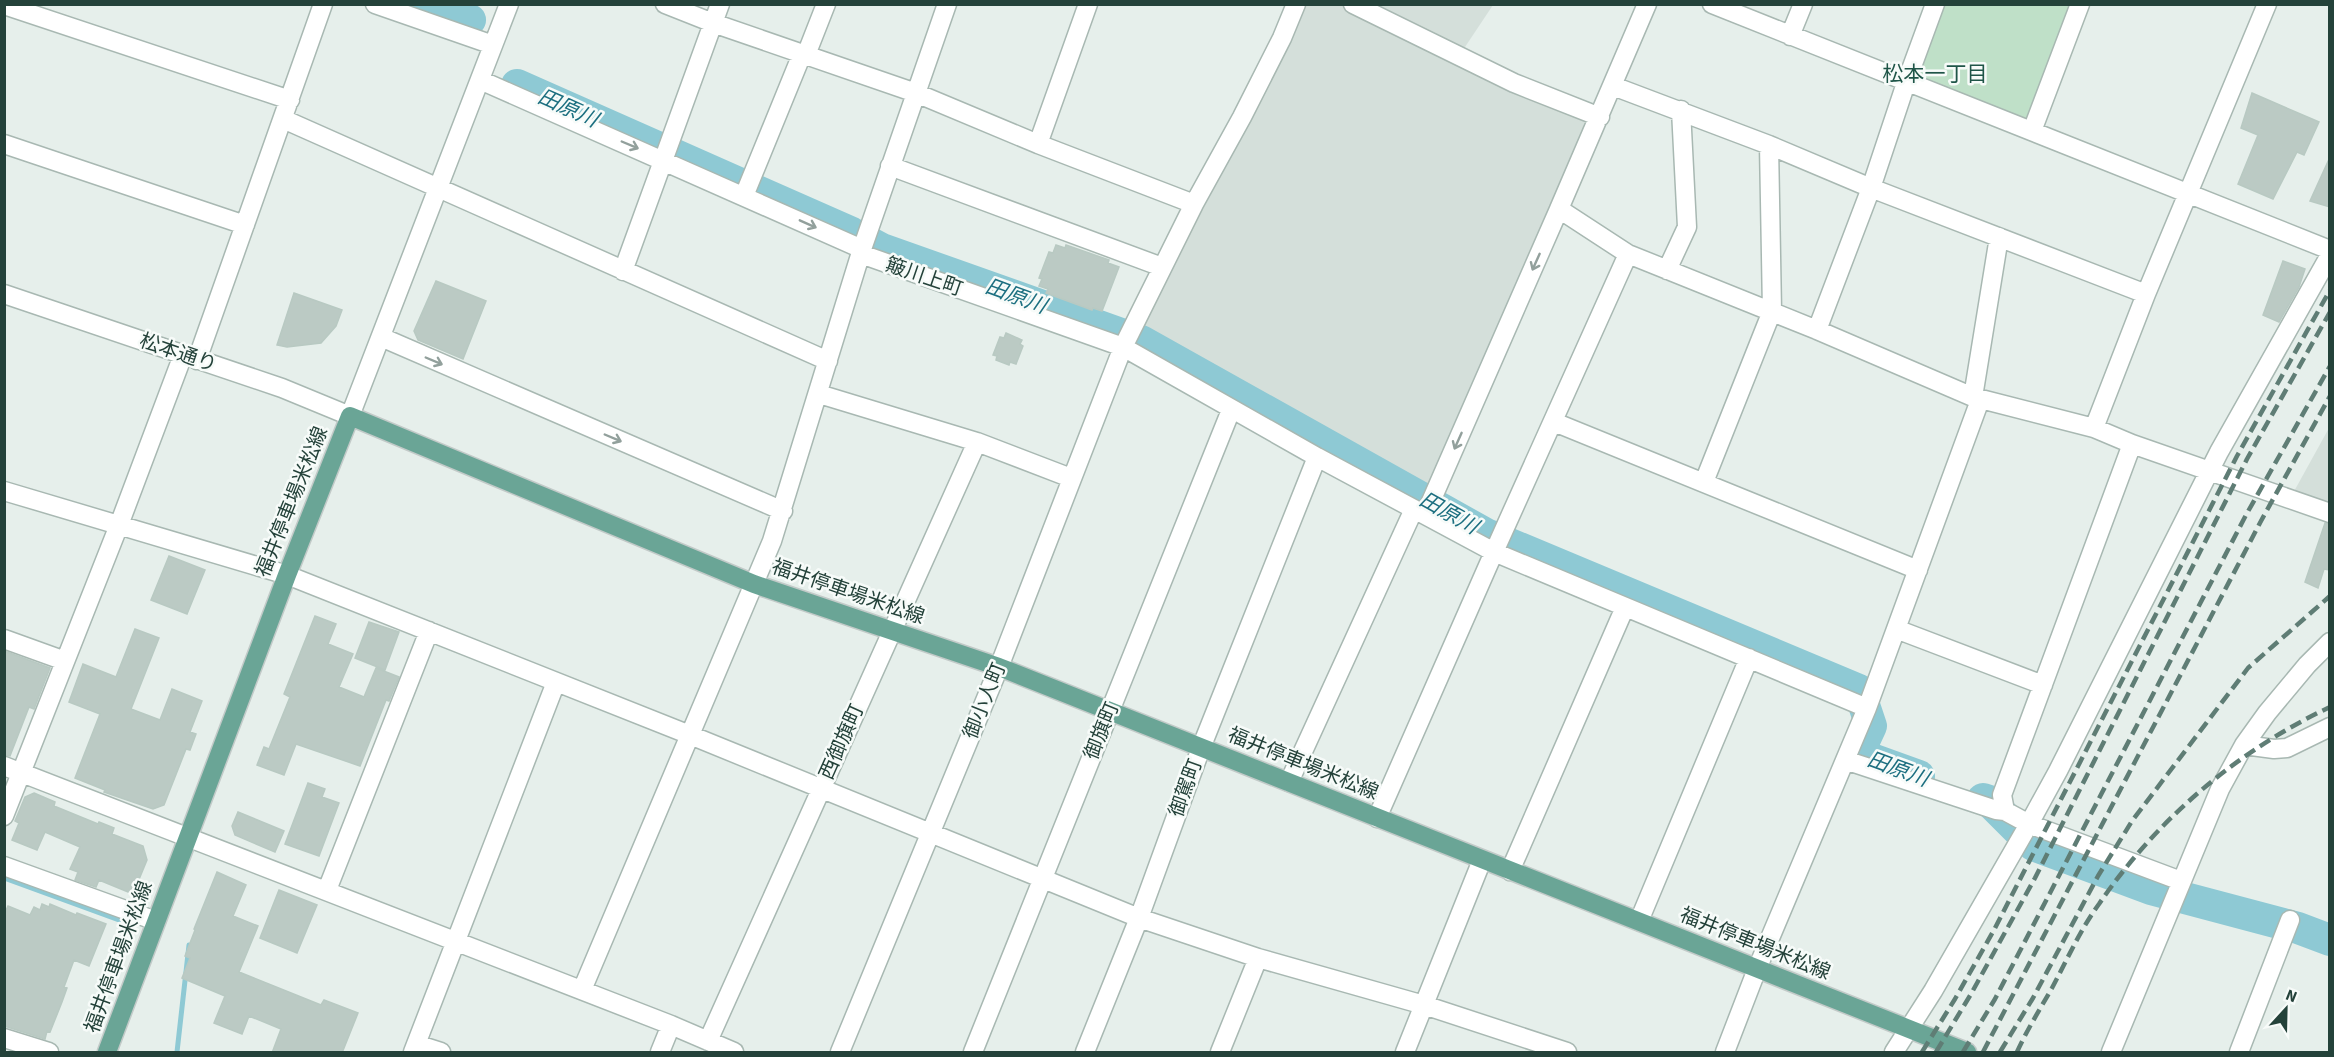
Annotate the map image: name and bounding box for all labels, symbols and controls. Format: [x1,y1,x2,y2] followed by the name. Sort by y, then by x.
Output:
[1883,59,1988,89] district label: 松本一丁目
[533,81,605,135] water label: 田原川
[620,140,638,151] one-way arrow
[798,219,816,231] one-way arrow
[882,251,966,303] street label: 簸川上町
[1530,253,1541,271] one-way arrow
[981,271,1053,322] water label: 田原川
[136,327,220,379] street label: 松本通り
[425,355,443,367] one-way arrow
[249,423,335,581] street label: 福井停車場米松線
[1452,431,1463,450] one-way arrow
[604,433,622,444] one-way arrow
[1414,485,1486,542] water label: 田原川
[768,553,928,631] street label: 福井停車場米松線
[957,659,1013,743] street label: 御小人町
[1078,698,1126,764] street label: 御旗町
[813,700,871,784] street label: 西御旗町
[1224,721,1382,807] street label: 福井停車場米松線
[1863,744,1935,795] water label: 田原川
[1163,755,1209,821] street label: 御駕町
[78,877,160,1037] street label: 福井停車場米松線
[1676,901,1834,987] street label: 福井停車場米松線
[2256,979,2316,1039] north arrow
[2282,984,2300,1008] text: N

